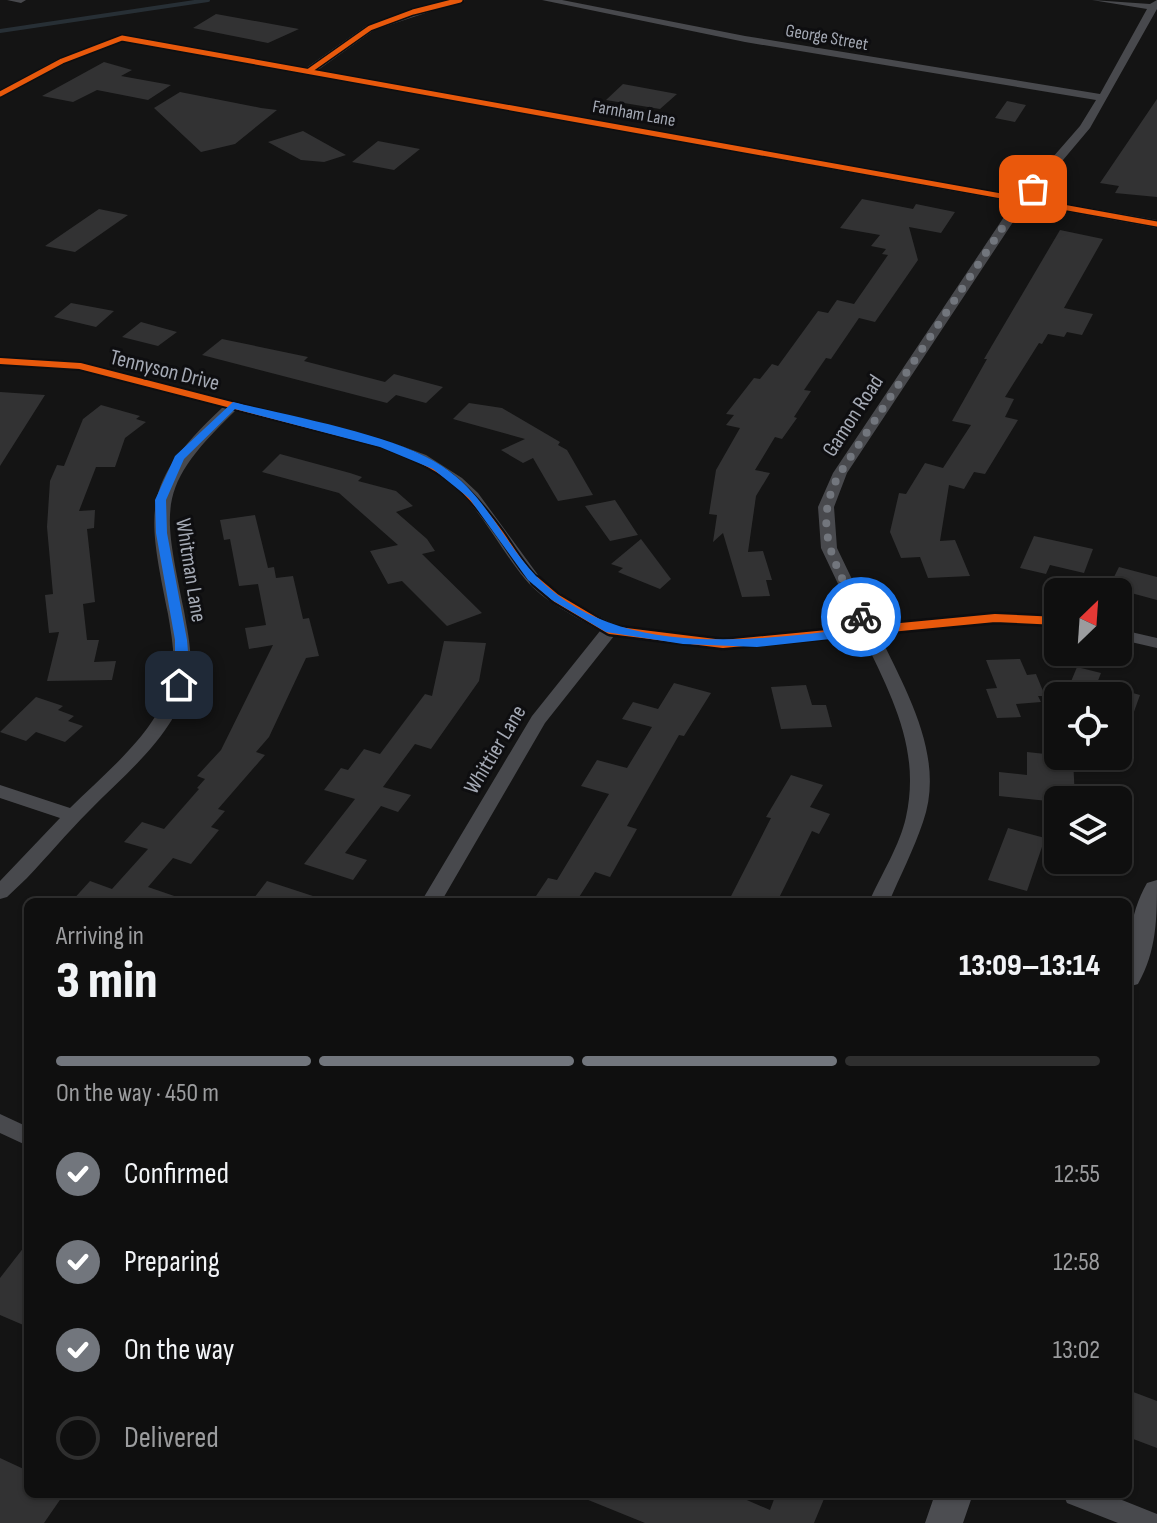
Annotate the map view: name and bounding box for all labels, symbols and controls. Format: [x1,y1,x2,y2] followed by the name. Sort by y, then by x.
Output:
[784,20,870,55] street label: George Street
[591,96,677,131] street label: Farnham Lane
[999,155,1067,223] pin
[1011,167,1055,211] icon: bag
[107,344,222,397] street label: Tennyson Drive
[817,370,890,462] street label: Gamon Road
[169,516,212,624] street label: Whitman Lane
[821,577,901,657] courier
[1044,578,1132,666] north arrow
[1044,578,1132,874] map controls
[839,595,883,639] icon: bike
[145,651,213,719] pin
[157,663,201,707] icon: home
[1044,682,1132,770] button: locate
[458,700,532,799] street label: Whittier Lane
[1044,786,1132,874] button: layers
[56,921,144,952] text: Arriving in
[959,948,1100,984] text: 13:09–13:14
[56,950,158,1013] text: 3 min
[56,1078,219,1109] text: On the way · 450 m
[56,1152,100,1196] icon: check
[124,1156,229,1192] text: Confirmed
[1054,1159,1100,1190] text: 12:55
[56,1240,100,1284] icon: check
[124,1244,220,1280] text: Preparing
[1053,1247,1100,1278] text: 12:58
[56,1328,100,1372] icon: check
[124,1332,234,1368] text: On the way
[1053,1335,1100,1366] text: 13:02
[124,1420,219,1456] text: Delivered

